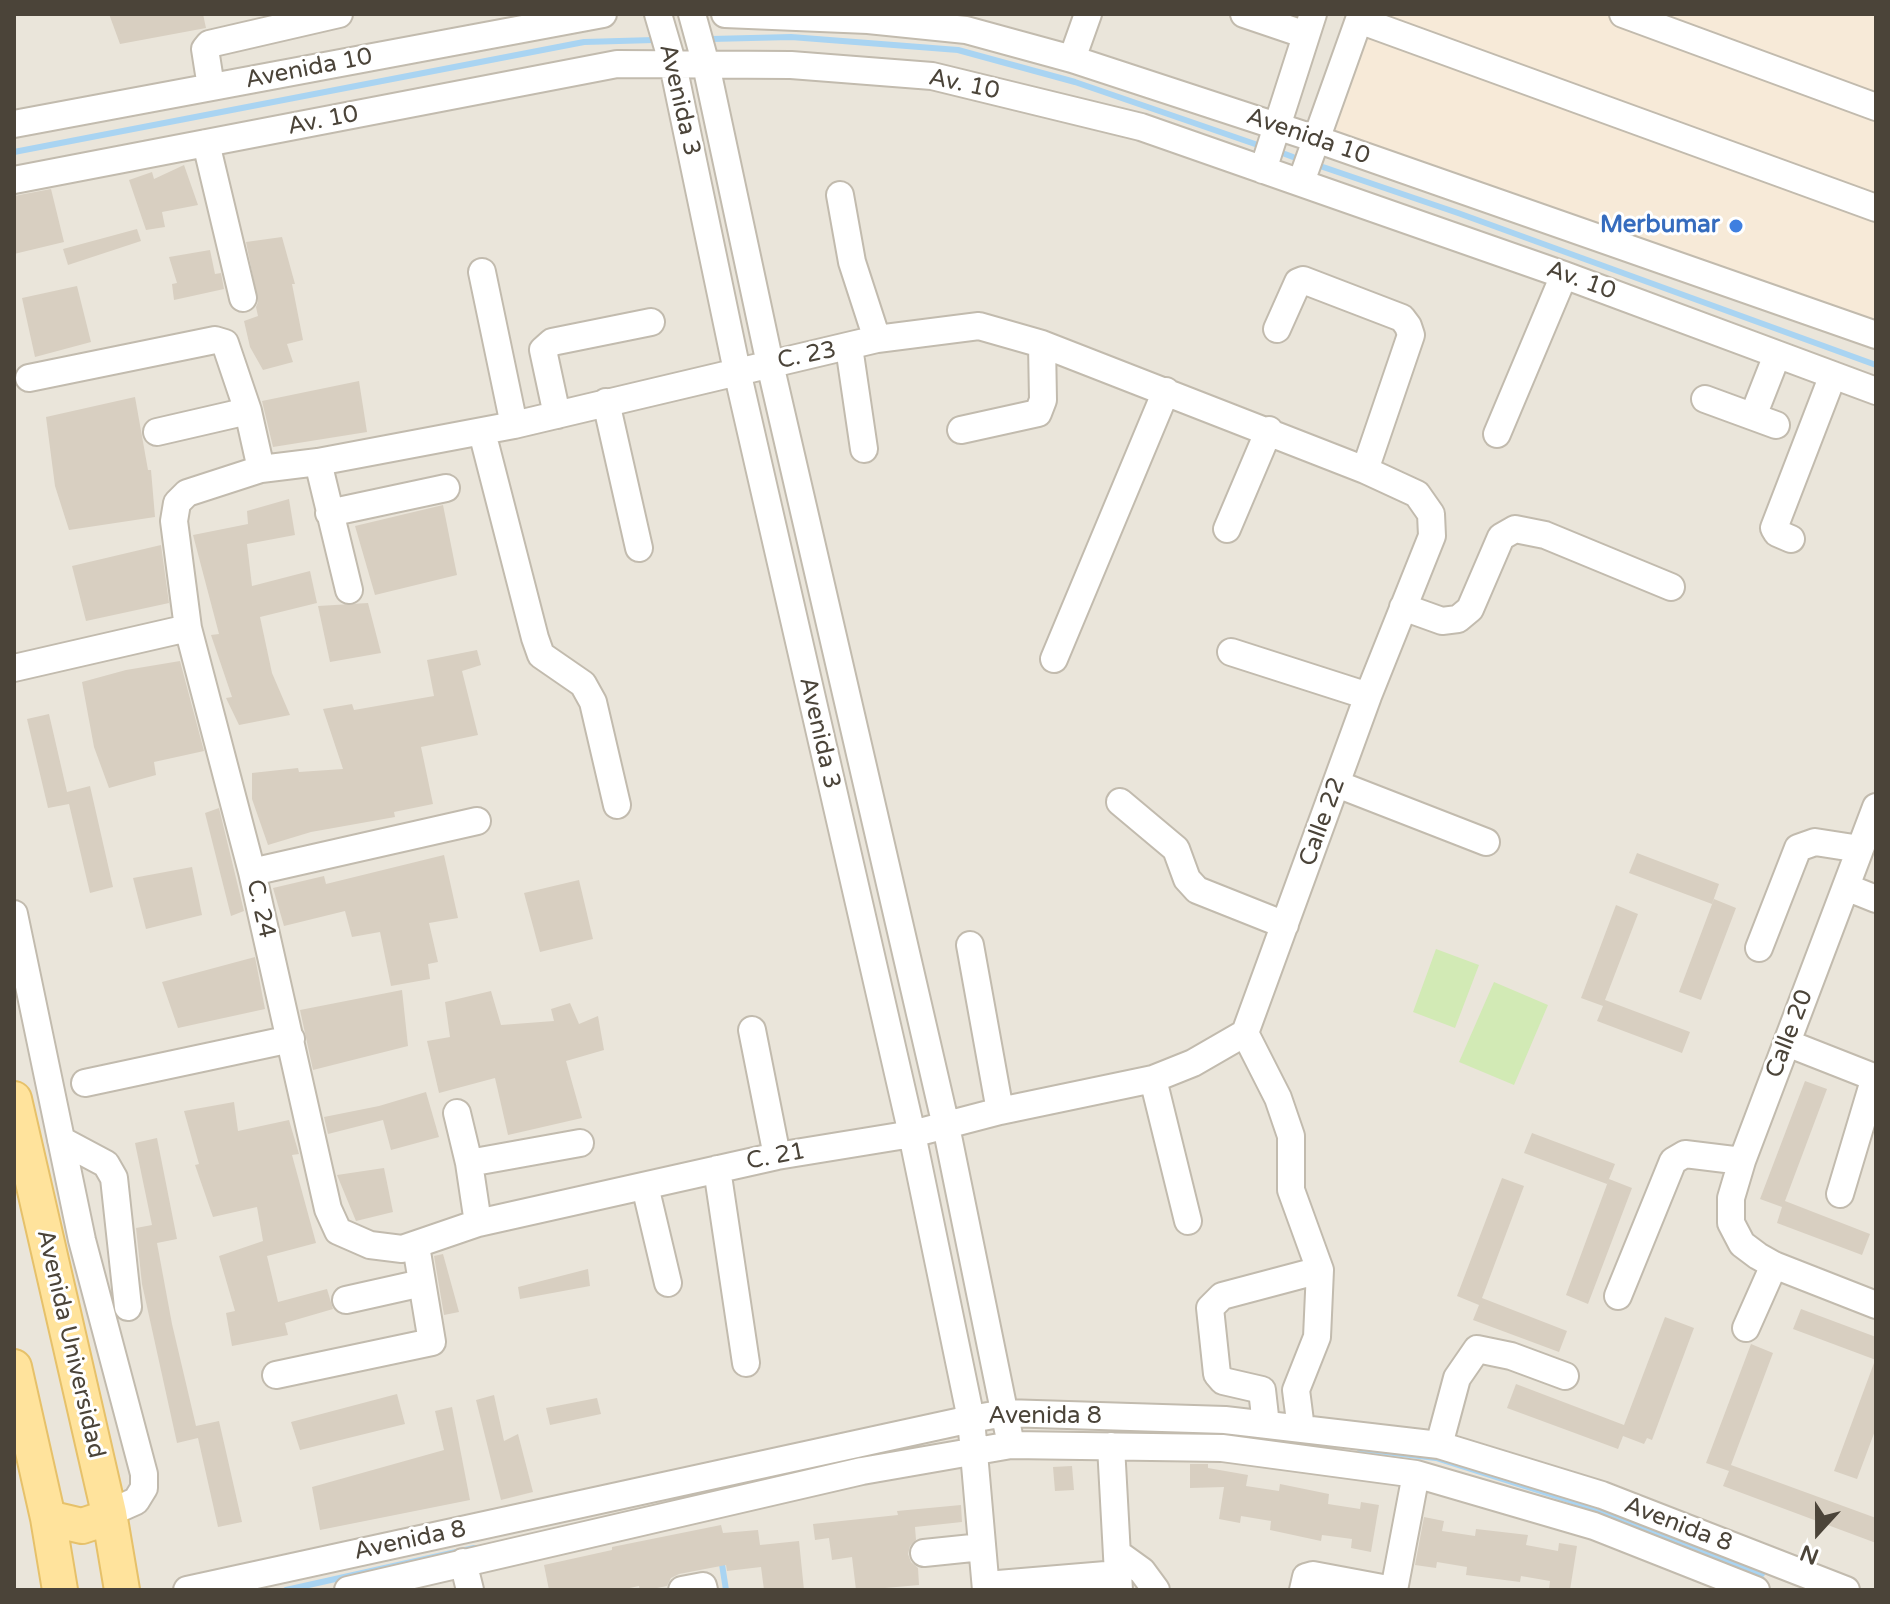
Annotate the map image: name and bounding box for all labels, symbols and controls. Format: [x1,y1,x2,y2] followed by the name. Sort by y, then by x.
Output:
[652,41,706,159] street label: Avenida 3
[243,43,375,95] street label: Avenida 10
[926,63,1002,107] street label: Av. 10
[285,100,361,142] street label: Av. 10
[1242,102,1374,172] street label: Avenida 10
[1600,212,1720,240] place label: Merbumar
[1727,217,1745,235] marker: Merbumar
[1543,255,1619,307] street label: Av. 10
[775,336,839,376] street label: C. 23
[792,674,846,792] street label: Avenida 3
[1294,774,1352,870] street label: Calle 22
[239,877,281,941] street label: C. 24
[1760,986,1820,1082] street label: Calle 20
[744,1137,808,1177] street label: C. 21
[30,1227,110,1461] street label: Avenida Universidad
[988,1403,1102,1431] street label: Avenida 8
[1620,1491,1736,1559] street label: Avenida 8
[1778,1492,1858,1572] north arrow
[351,1515,469,1567] street label: Avenida 8
[1796,1539,1822,1570] text: N

